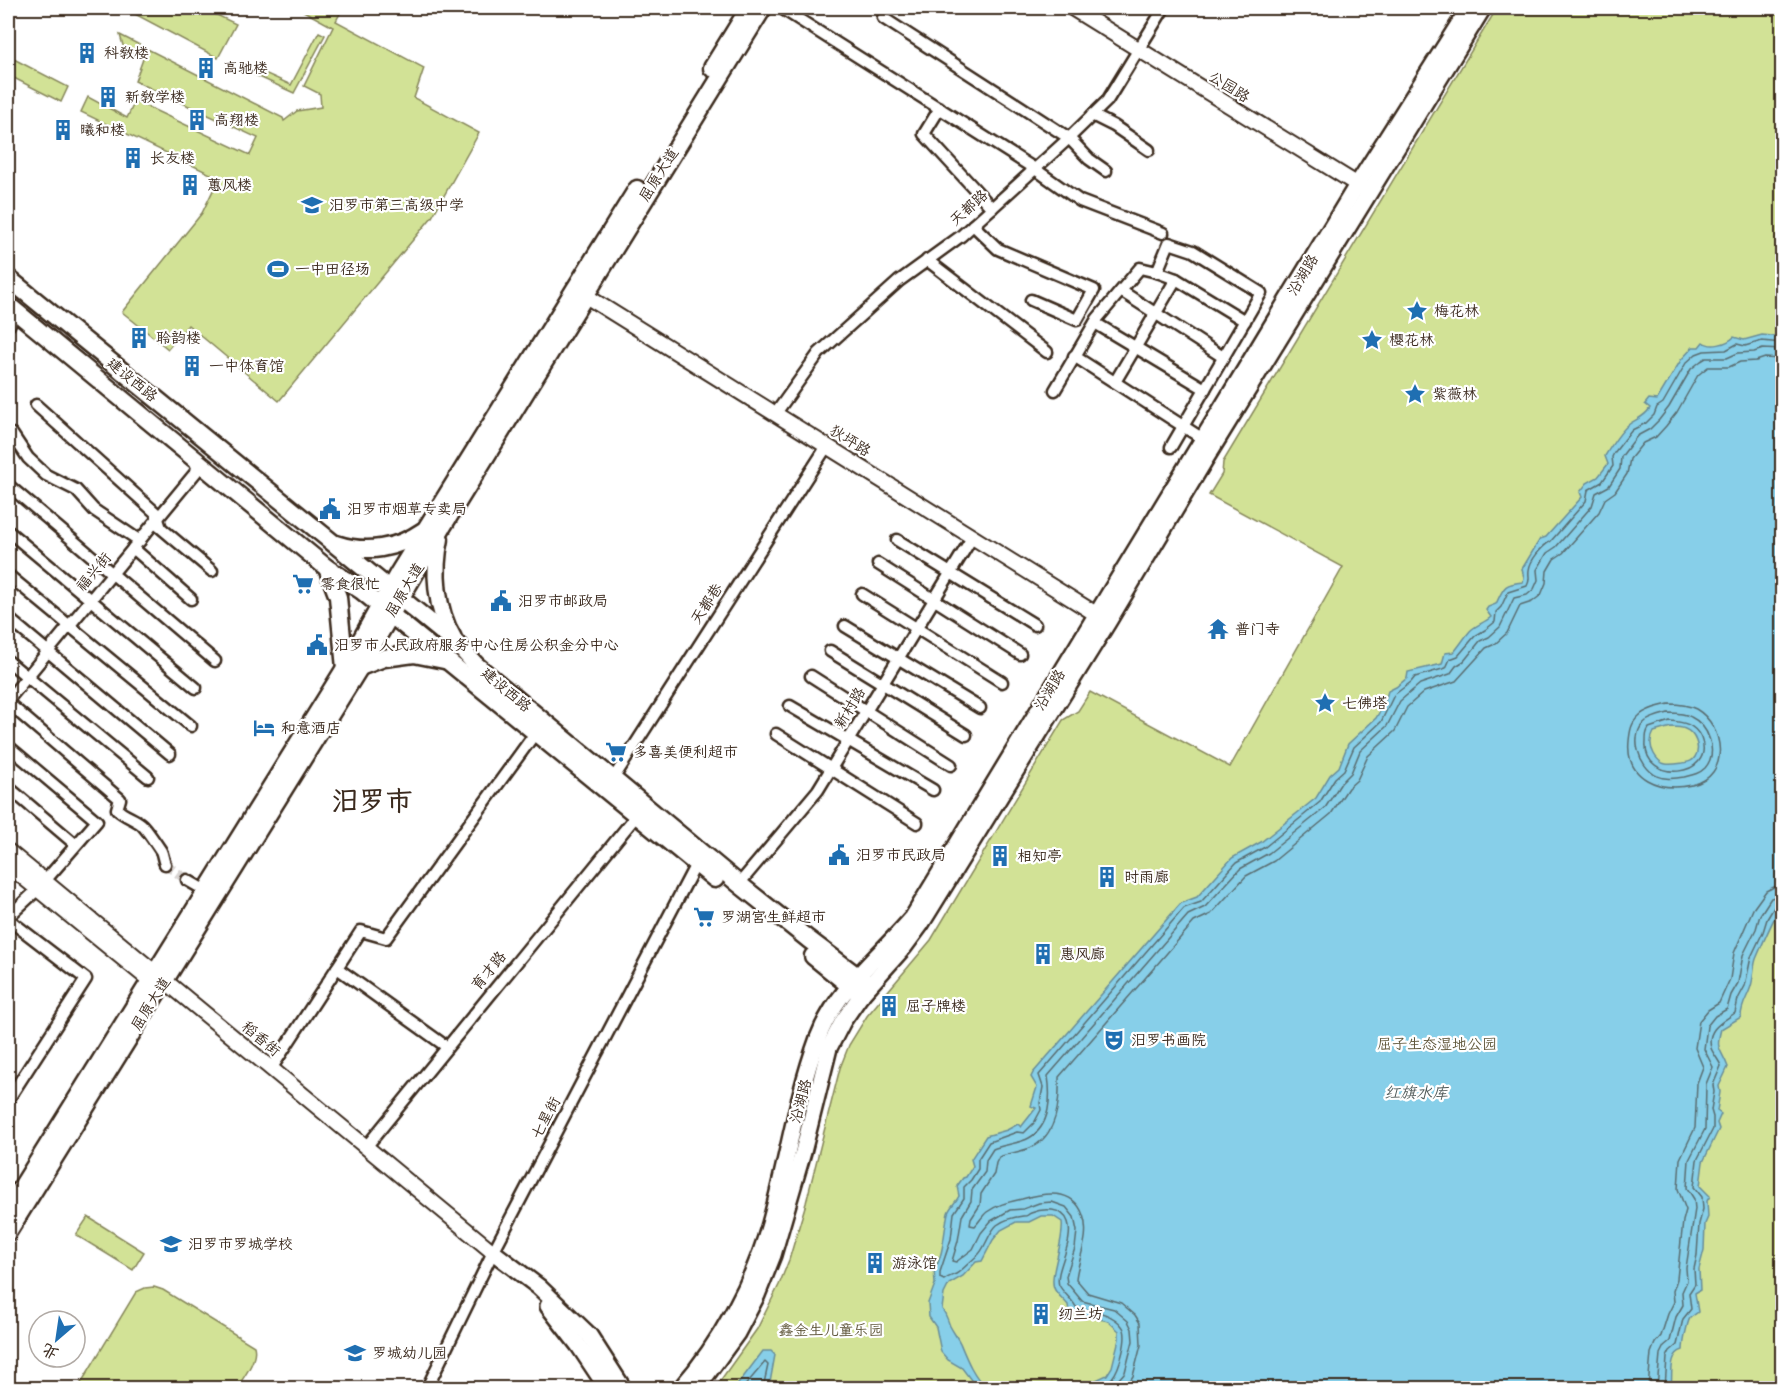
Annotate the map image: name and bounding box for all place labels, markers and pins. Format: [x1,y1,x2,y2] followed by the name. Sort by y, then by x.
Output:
[75,41,99,65] building icon: 科教楼
[104,44,149,63] place label: 科教楼
[194,56,218,80] building icon: 高驰楼
[223,59,268,78] place label: 高驰楼
[96,85,120,109] building icon: 新教学楼
[125,88,185,107] place label: 新教学楼
[185,108,209,132] building icon: 高翔楼
[214,111,259,130] place label: 高翔楼
[51,118,75,142] building icon: 曦和楼
[80,121,125,140] place label: 曦和楼
[121,146,145,170] building icon: 长友楼
[150,149,195,168] place label: 长友楼
[178,173,202,197] building icon: 蕙风楼
[207,176,252,195] place label: 蕙风楼
[300,193,324,217] school or university icon: 汨罗市第三高级中学
[329,196,464,215] place label: 汨罗市第三高级中学
[266,257,290,281] sports icon: 一中田径场
[295,260,370,279] place label: 一中田径场
[1405,299,1429,323] place icon: 梅花林
[1434,302,1479,321] place label: 梅花林
[127,326,151,350] building icon: 聆韵楼
[1360,328,1384,352] place icon: 樱花林
[156,329,201,348] place label: 聆韵楼
[1389,331,1434,350] place label: 樱花林
[180,354,204,378] building icon: 一中体育馆
[209,357,284,376] place label: 一中体育馆
[1403,382,1427,406] place icon: 紫薇林
[1432,385,1477,404] place label: 紫薇林
[318,497,342,521] public building icon: 汨罗市烟草专卖局
[347,500,467,519] place label: 汨罗市烟草专卖局
[291,572,315,596] supermarket icon: 零食很忙
[320,575,380,594] place label: 零食很忙
[489,589,513,613] public building icon: 汨罗市邮政局
[518,592,608,611] place label: 汨罗市邮政局
[1206,617,1230,641] temple icon: 普门寺
[1235,620,1280,639] place label: 普门寺
[305,633,329,657] public building icon: 汨罗市人民政府服务中心住房公积金分中心
[334,636,619,655] place label: 汨罗市人民政府服务中心住房公积金分中心
[1313,691,1337,715] place icon: 七佛塔
[1342,694,1387,713] place label: 七佛塔
[252,716,276,740] hotel icon: 和意酒店
[281,719,341,738] place label: 和意酒店
[604,740,628,764] supermarket icon: 多喜美便利超市
[633,743,738,762] place label: 多喜美便利超市
[827,843,851,867] public building icon: 汨罗市民政局
[988,844,1012,868] building icon: 相知亭
[856,846,946,865] place label: 汨罗市民政局
[1017,847,1062,866] place label: 相知亭
[1095,865,1119,889] building icon: 时雨廊
[1124,868,1169,887] place label: 时雨廊
[692,905,716,929] supermarket icon: 罗湖宫生鲜超市
[721,908,826,927] place label: 罗湖宫生鲜超市
[1031,942,1055,966] building icon: 惠风廊
[1060,945,1105,964] place label: 惠风廊
[877,994,901,1018] building icon: 屈子牌楼
[906,997,966,1016] place label: 屈子牌楼
[1102,1028,1126,1052] theatre icon: 汨罗书画院
[1131,1031,1206,1050] place label: 汨罗书画院
[159,1232,183,1256] school or university icon: 汨罗市罗城学校
[188,1235,293,1254] place label: 汨罗市罗城学校
[863,1251,887,1275] building icon: 游泳馆
[892,1254,937,1273] place label: 游泳馆
[1029,1302,1053,1326] building icon: 纫兰坊
[1058,1305,1103,1324] place label: 纫兰坊
[343,1341,367,1365] school or university icon: 罗城幼儿园
[372,1344,447,1363] place label: 罗城幼儿园

